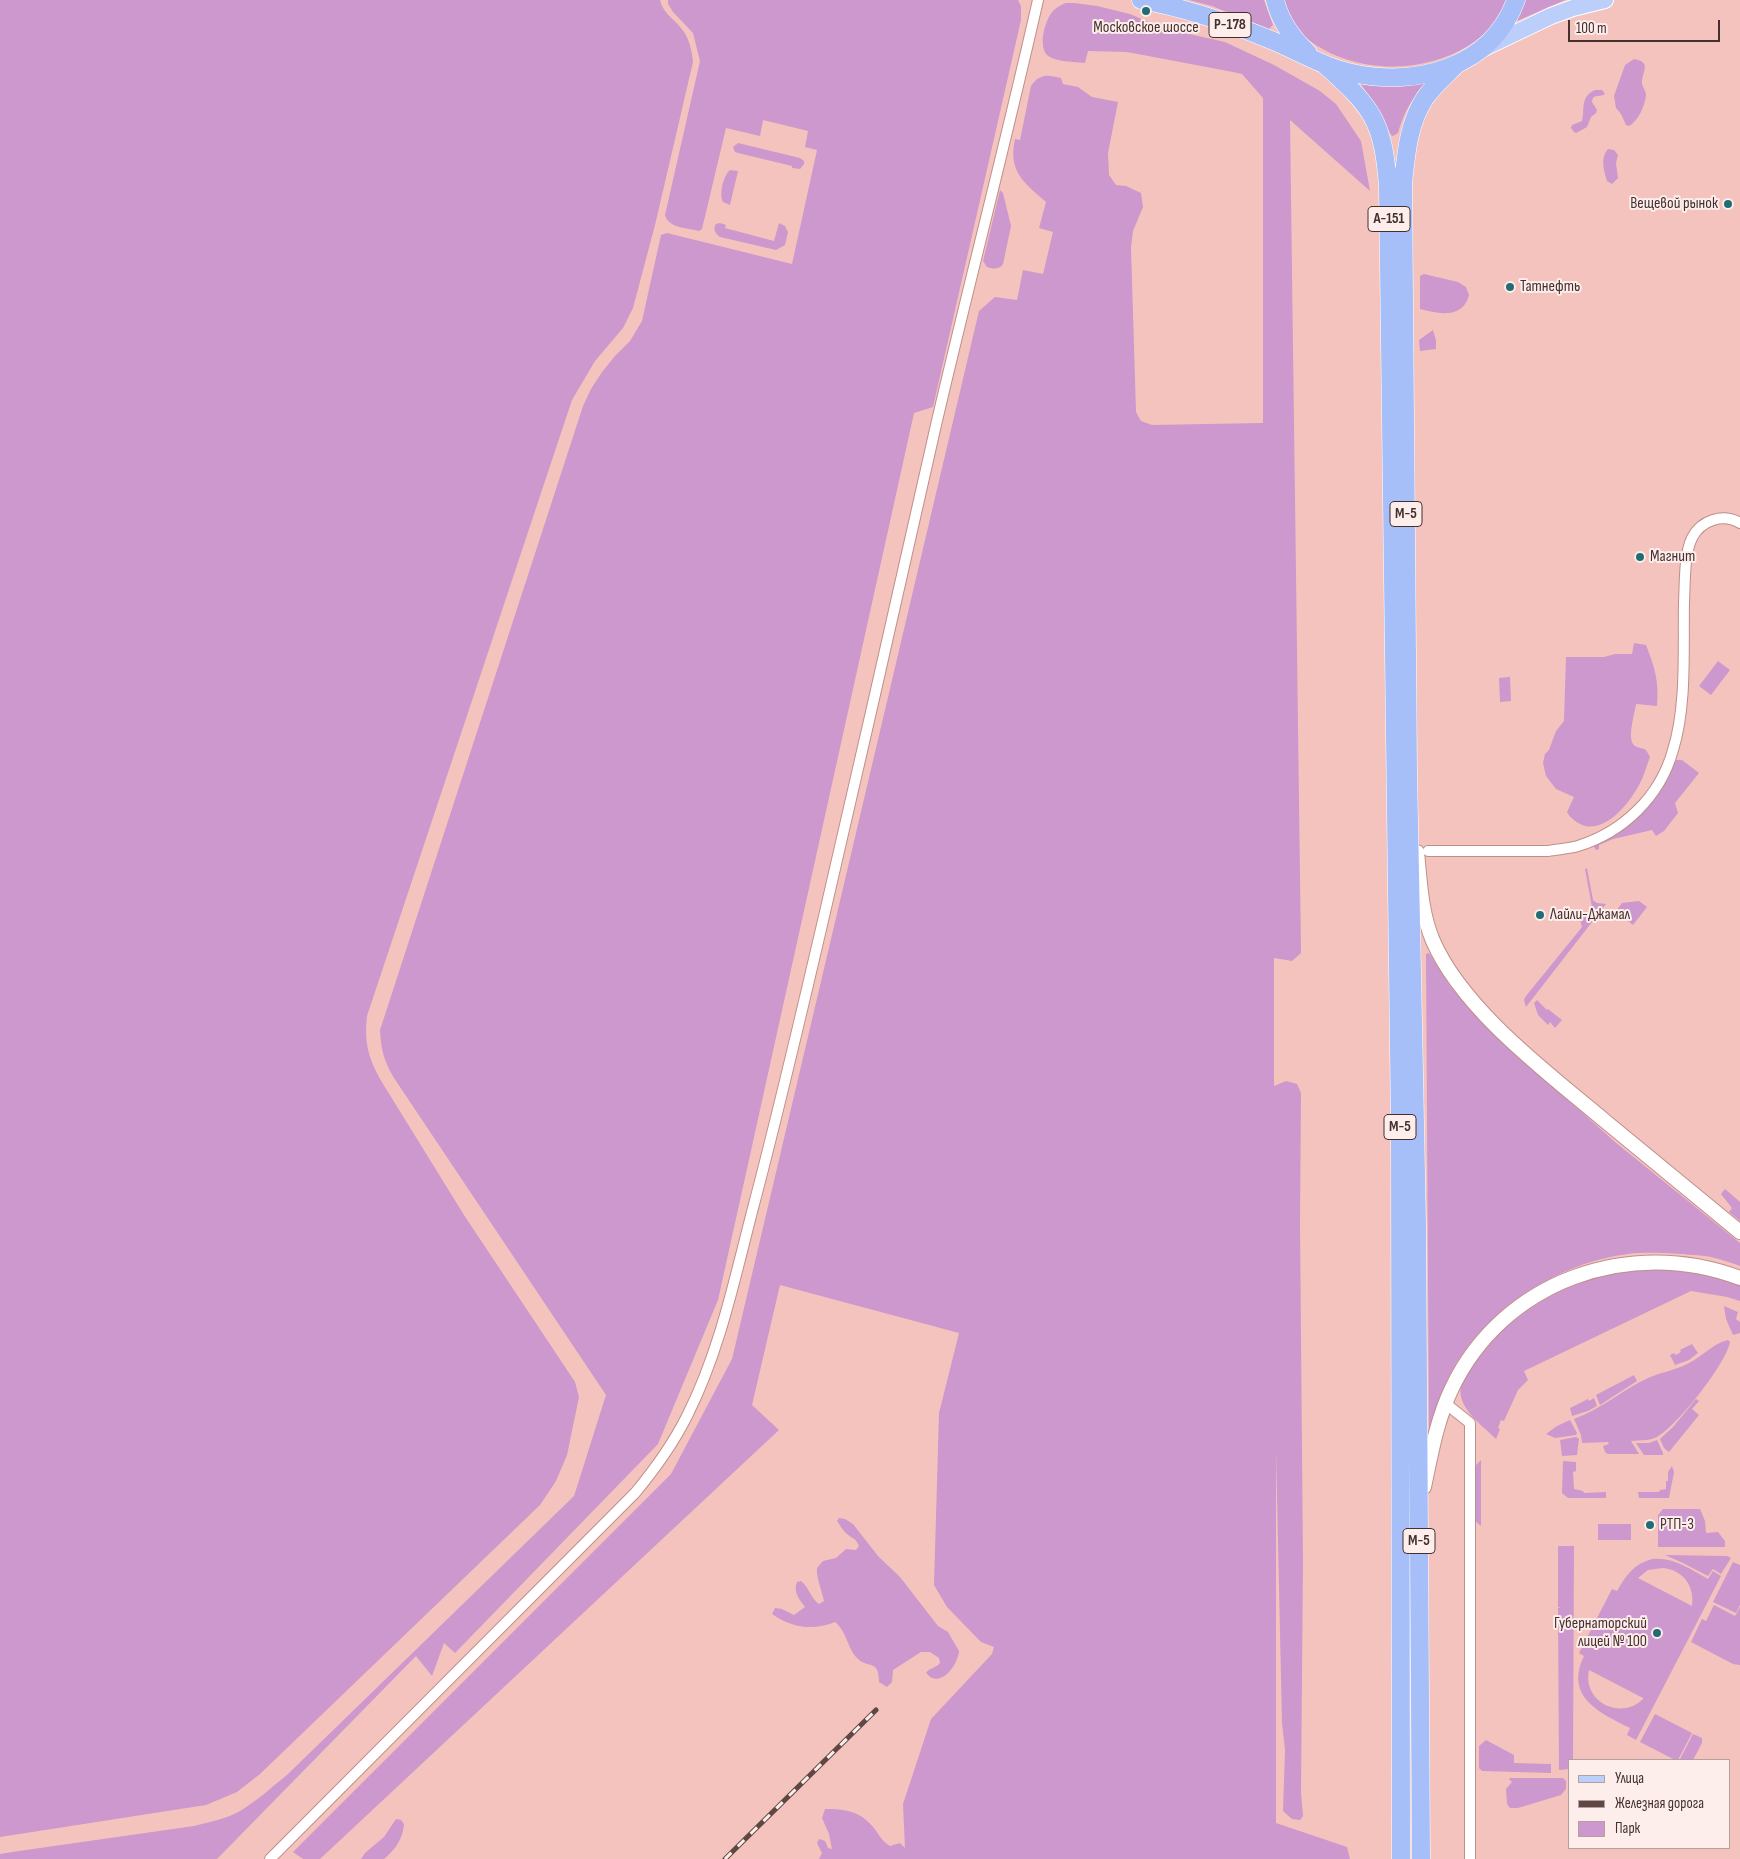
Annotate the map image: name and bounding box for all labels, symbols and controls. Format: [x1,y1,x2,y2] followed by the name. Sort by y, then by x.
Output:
[1140,5,1152,17] marker: Московское шоссе
[1570,10,1722,42] scale bar
[1209,12,1251,38] road number: Р-178
[1093,18,1199,38] place label: Московское шоссе
[1576,19,1607,38] text: 100 m
[1630,194,1718,214] place label: Вещевой рынок
[1722,198,1734,210] marker: Вещевой рынок
[1368,206,1410,232] road number: А-151
[1520,277,1580,297] place label: Татнефть
[1504,281,1516,293] marker: Татнефть
[1390,502,1422,526] road number: М-5
[1650,547,1695,567] place label: Магнит
[1634,551,1646,563] marker: Магнит
[1550,905,1630,925] place label: Лайли-Джамал
[1534,909,1546,921] marker: Лайли-Джамал
[1384,1114,1416,1140] road number: М-5
[1660,1515,1694,1535] place label: РТП-3
[1644,1519,1656,1531] marker: РТП-3
[1403,1528,1435,1554] road number: М-5
[1554,1614,1647,1652] place label: Губернаторский лицей № 100
[1651,1627,1663,1639] marker: Губернаторский лицей № 100
[1568,1759,1730,1849] legend
[1615,1769,1644,1788] text: Улица
[1615,1794,1704,1813] text: Железная дорога
[1615,1819,1640,1838] text: Парк

